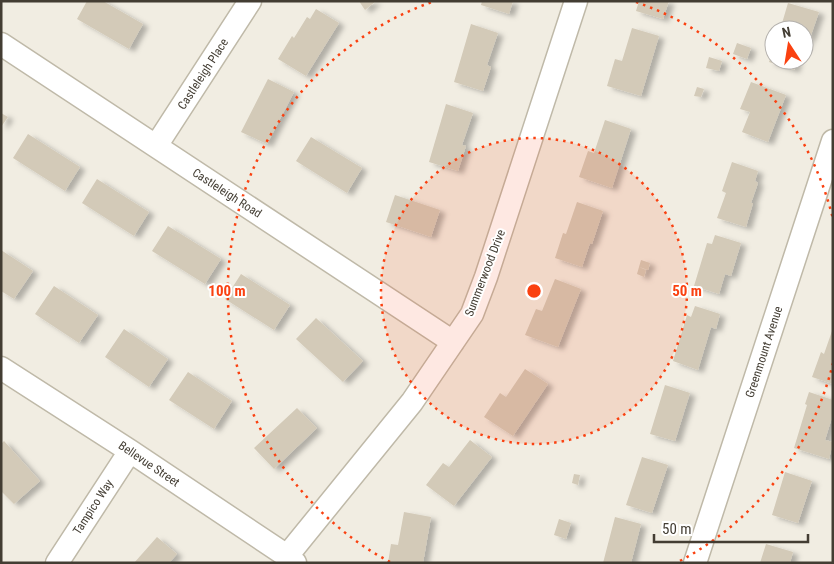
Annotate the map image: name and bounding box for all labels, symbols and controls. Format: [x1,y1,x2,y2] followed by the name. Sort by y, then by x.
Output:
[764,20,814,70] north arrow
[780,24,792,41] text: N
[175,36,231,112] street label: Castleleigh Place
[190,165,264,221] street label: Castleleigh Road
[462,227,508,318] street label: Summerwood Drive
[208,282,246,300] text: 100 m
[525,282,543,300] centre of rings
[672,282,702,300] text: 50 m
[743,304,785,399] street label: Greenmount Avenue
[116,438,183,490] street label: Bellevue Street
[70,477,116,537] street label: Tampico Way
[654,512,808,544] scale bar
[662,520,692,538] text: 50 m

